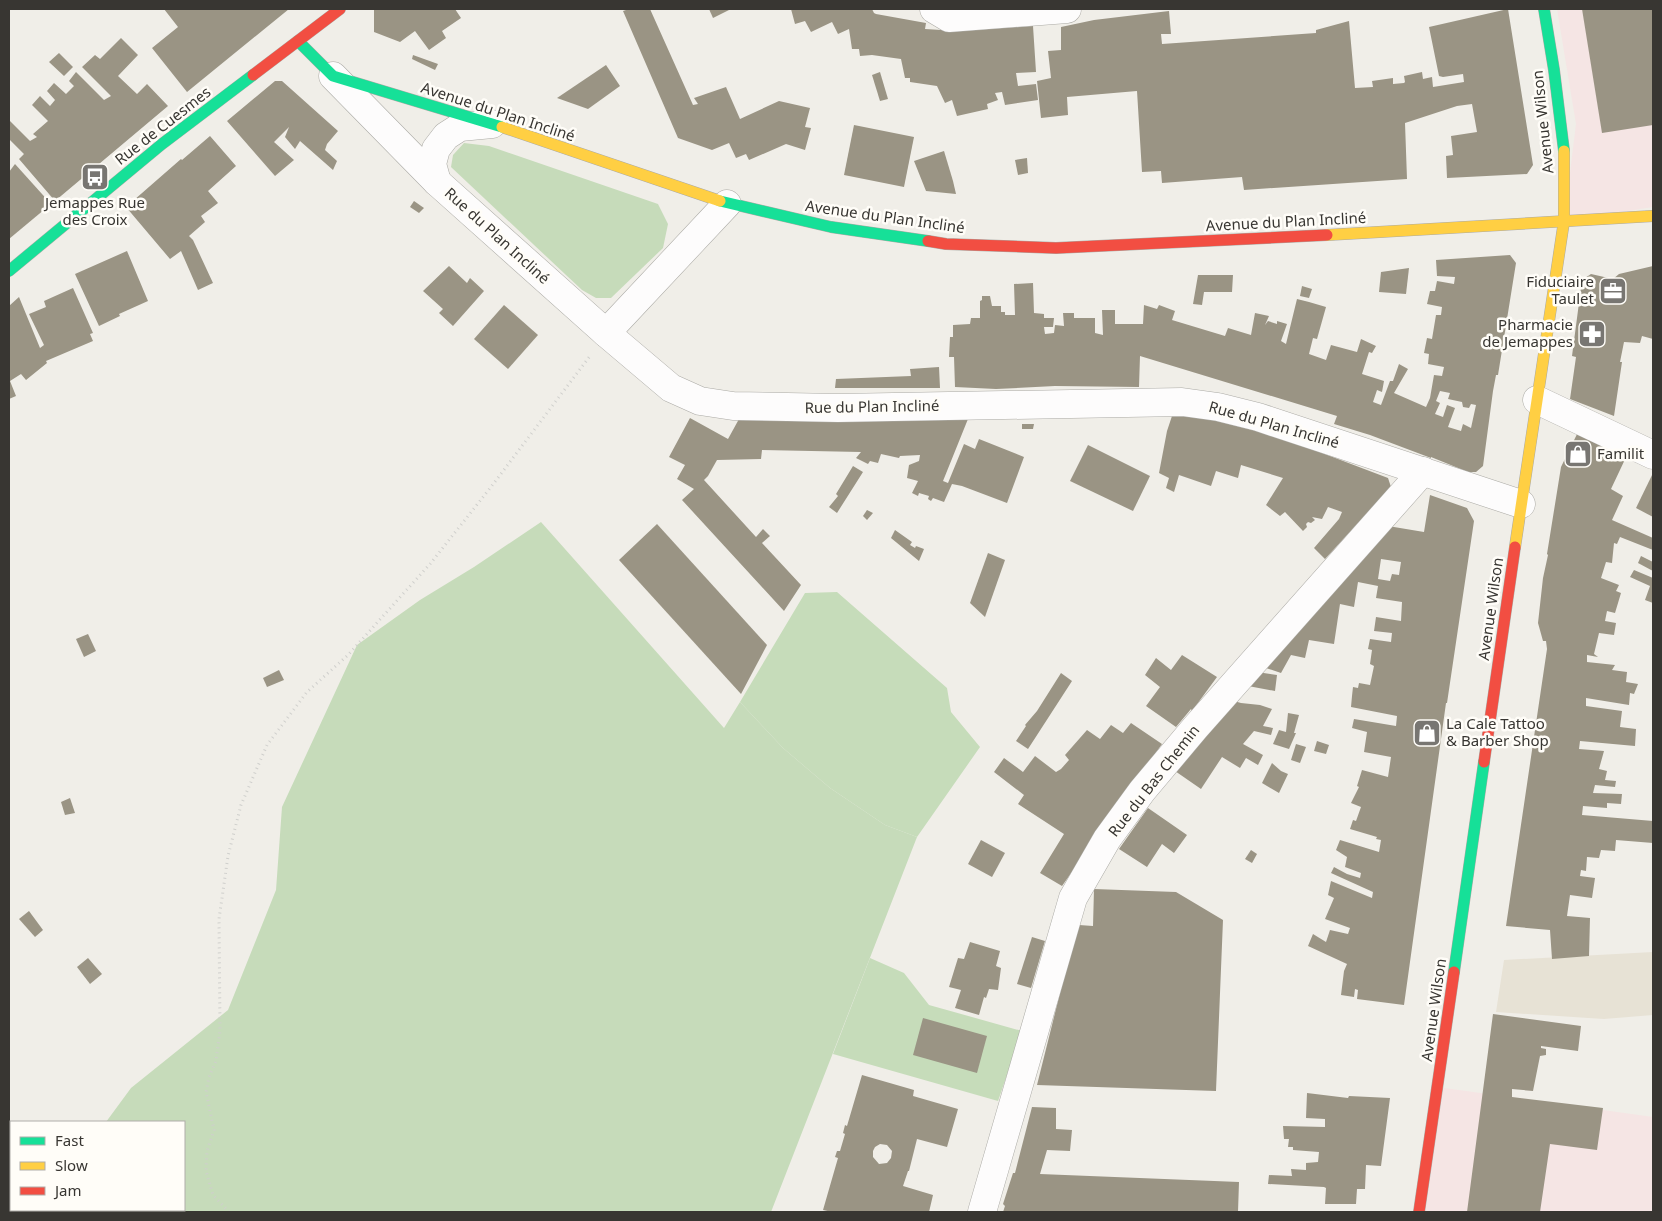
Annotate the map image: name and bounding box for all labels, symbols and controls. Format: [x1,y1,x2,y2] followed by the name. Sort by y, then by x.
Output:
[1527,69,1557,175] street label: Avenue Wilson
[419,77,578,145] street label: Avenue du Plan Incliné
[110,81,214,169] street label: Rue de Cuesmes
[80,162,110,192] bus stop icon: Jemappes Rue des Croix
[441,183,554,288] street label: Rue du Plan Incliné
[43,192,145,229] place label: Jemappes Rue des Croix
[804,195,966,237] street label: Avenue du Plan Incliné
[1205,207,1367,235] street label: Avenue du Plan Incliné
[1526,271,1595,308] place label: Fiduciaire Taulet
[1598,276,1628,306] office icon: Fiduciaire Taulet
[1482,314,1573,351] place label: Pharmacie de Jemappes
[1577,319,1607,349] pharmacy icon: Pharmacie de Jemappes
[804,395,940,417] street label: Rue du Plan Incliné
[1207,396,1342,452] street label: Rue du Plan Incliné
[1563,439,1593,469] shop icon: Familit
[1597,443,1645,463] place label: Familit
[1473,556,1507,662] street label: Avenue Wilson
[1446,713,1549,750] place label: La Cale Tattoo & Barber Shop
[1412,718,1442,748] shop icon: La Cale Tattoo & Barber Shop
[1103,720,1203,841] street label: Rue du Bas Chemin
[1416,957,1450,1063] street label: Avenue Wilson
[10,1121,185,1211] legend
[55,1130,84,1150] text: Fast
[55,1155,88,1175] text: Slow
[53,1180,82,1200] text: Jam

